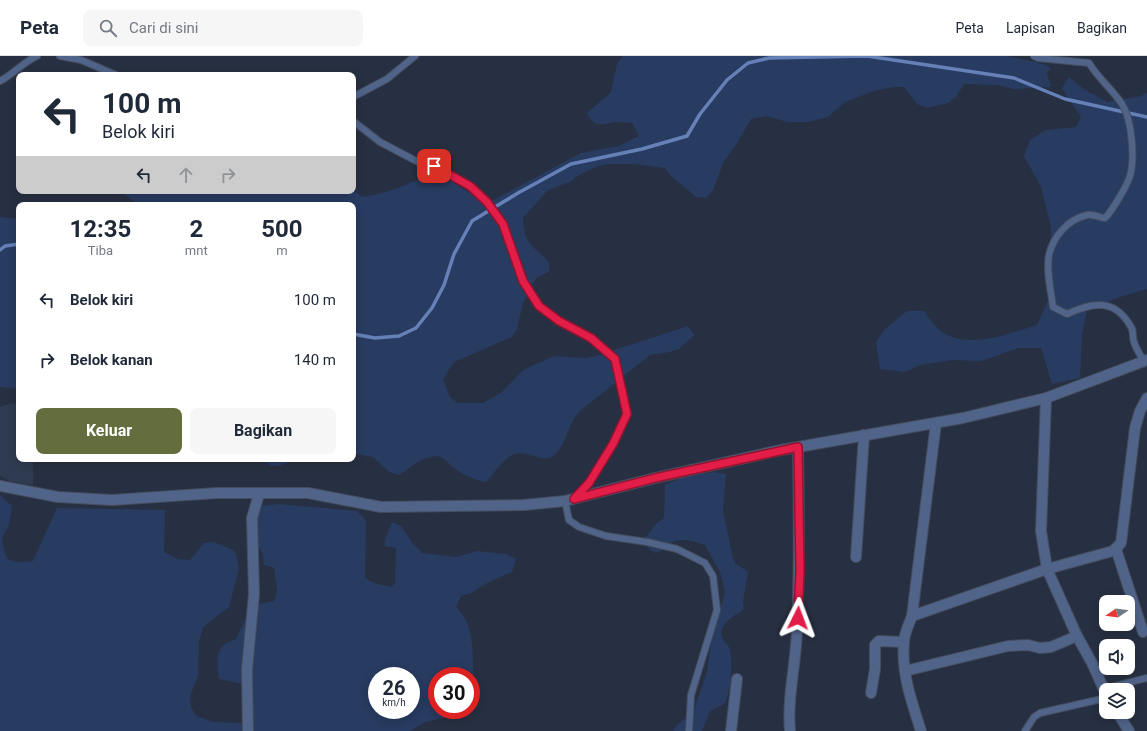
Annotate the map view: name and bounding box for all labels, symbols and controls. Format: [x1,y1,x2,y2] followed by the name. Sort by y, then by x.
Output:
[83,10,363,46] search box
[20,16,59,39] text: Peta
[97,17,119,39] icon: search
[129,19,199,37] text: Cari di sini
[956,20,984,36] text: Peta
[1006,20,1055,36] text: Lapisan
[1077,20,1127,36] text: Bagikan
[102,87,181,120] text: 100 m
[36,88,88,140] icon: left
[102,121,175,142] text: Belok kiri
[417,149,451,183] pin
[423,155,445,177] icon: arrive
[133,164,155,186] icon: left
[175,164,197,186] icon: ahead
[217,164,239,186] icon: right
[70,215,131,243] text: 12:35
[189,215,203,243] text: 2
[261,215,303,243] text: 500
[88,243,113,258] text: Tiba
[185,243,208,258] text: mnt
[276,243,288,258] text: m
[36,289,58,311] icon: left
[70,291,133,309] text: Belok kiri
[294,291,336,309] text: 100 m
[36,349,58,371] icon: right
[70,351,153,369] text: Belok kanan
[294,351,336,369] text: 140 m
[36,408,182,454] button: Keluar
[190,408,336,454] button: Bagikan
[1099,595,1135,631] north arrow
[1099,595,1135,719] map controls
[777,597,819,639] position arrow
[1099,639,1135,675] button: sound
[428,667,480,719] speed limit sign: 30
[383,676,405,700] text: 26
[1099,683,1135,719] button: layers
[382,697,406,708] text: km/h

